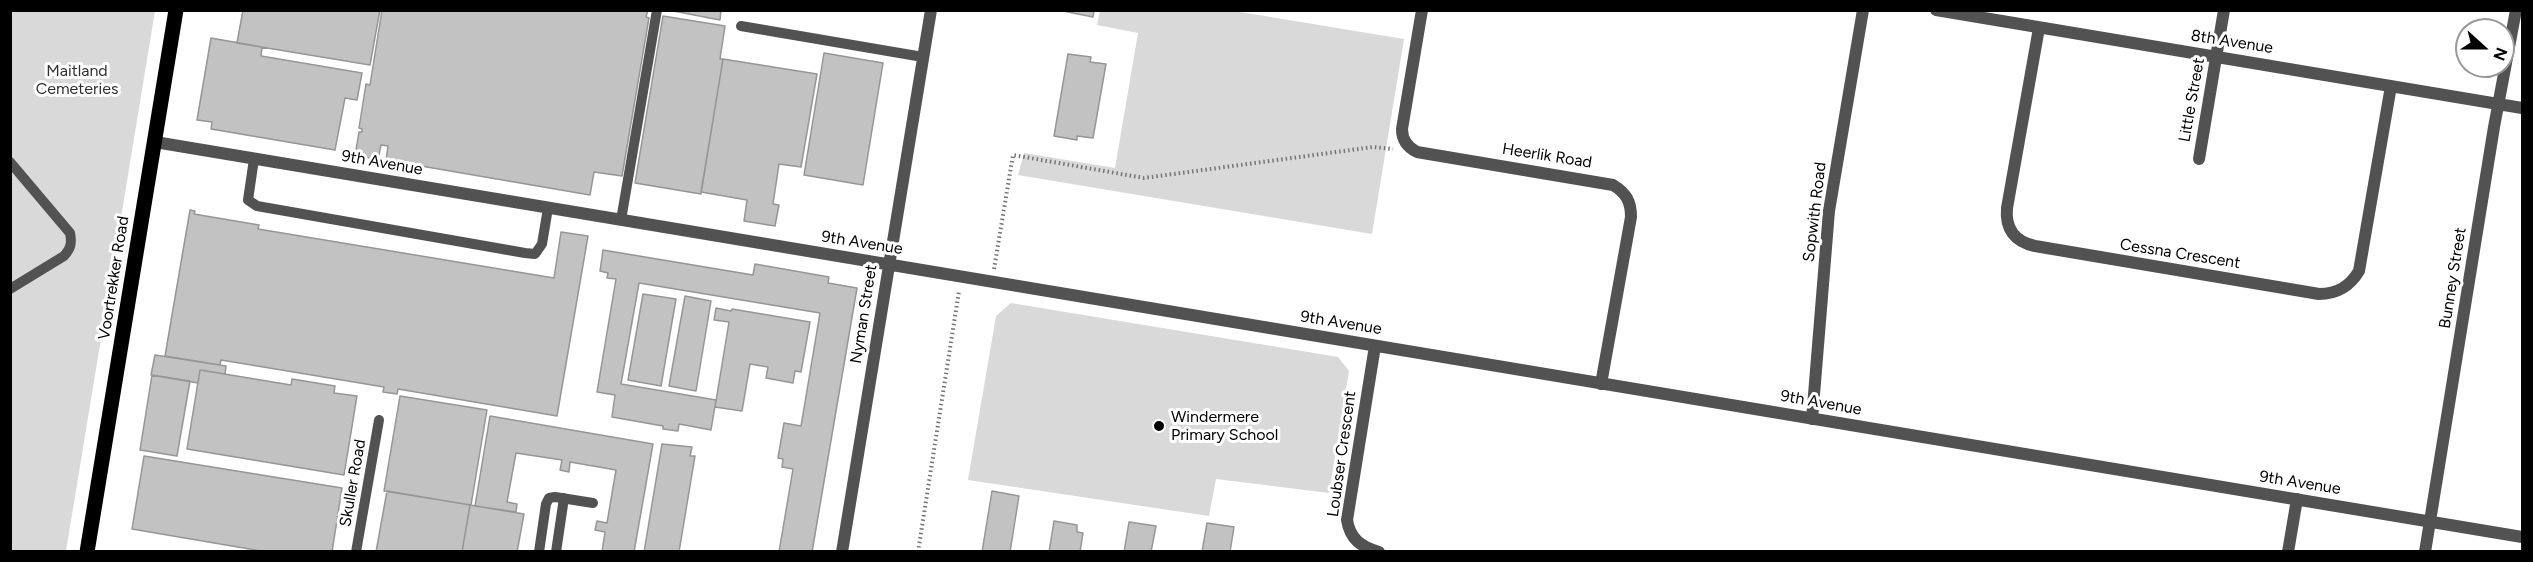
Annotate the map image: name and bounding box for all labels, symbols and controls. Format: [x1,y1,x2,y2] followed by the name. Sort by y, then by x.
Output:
[2455,18,2515,78] north arrow
[2190,26,2274,58] street label: 8th Avenue
[2489,45,2511,63] text: N
[2175,56,2209,144] street label: Little Street
[36,61,118,99] park label: Maitland Cemeteries
[1501,139,1593,173] street label: Heerlik Road
[340,146,424,180] street label: 9th Avenue
[1799,161,1831,263] street label: Sopwith Road
[95,215,133,341] street label: Voortrekker Road
[2436,226,2470,330] street label: Bunney Street
[820,227,904,259] street label: 9th Avenue
[2118,235,2242,273] street label: Cessna Crescent
[847,263,881,365] street label: Nyman Street
[1299,307,1383,339] street label: 9th Avenue
[1779,386,1863,420] street label: 9th Avenue
[1324,390,1360,518] street label: Loubser Crescent
[1171,407,1278,445] place label: Windermere Primary School
[1152,419,1166,433] marker: Windermere Primary School
[336,438,370,528] street label: Skuller Road
[2258,467,2342,499] street label: 9th Avenue

